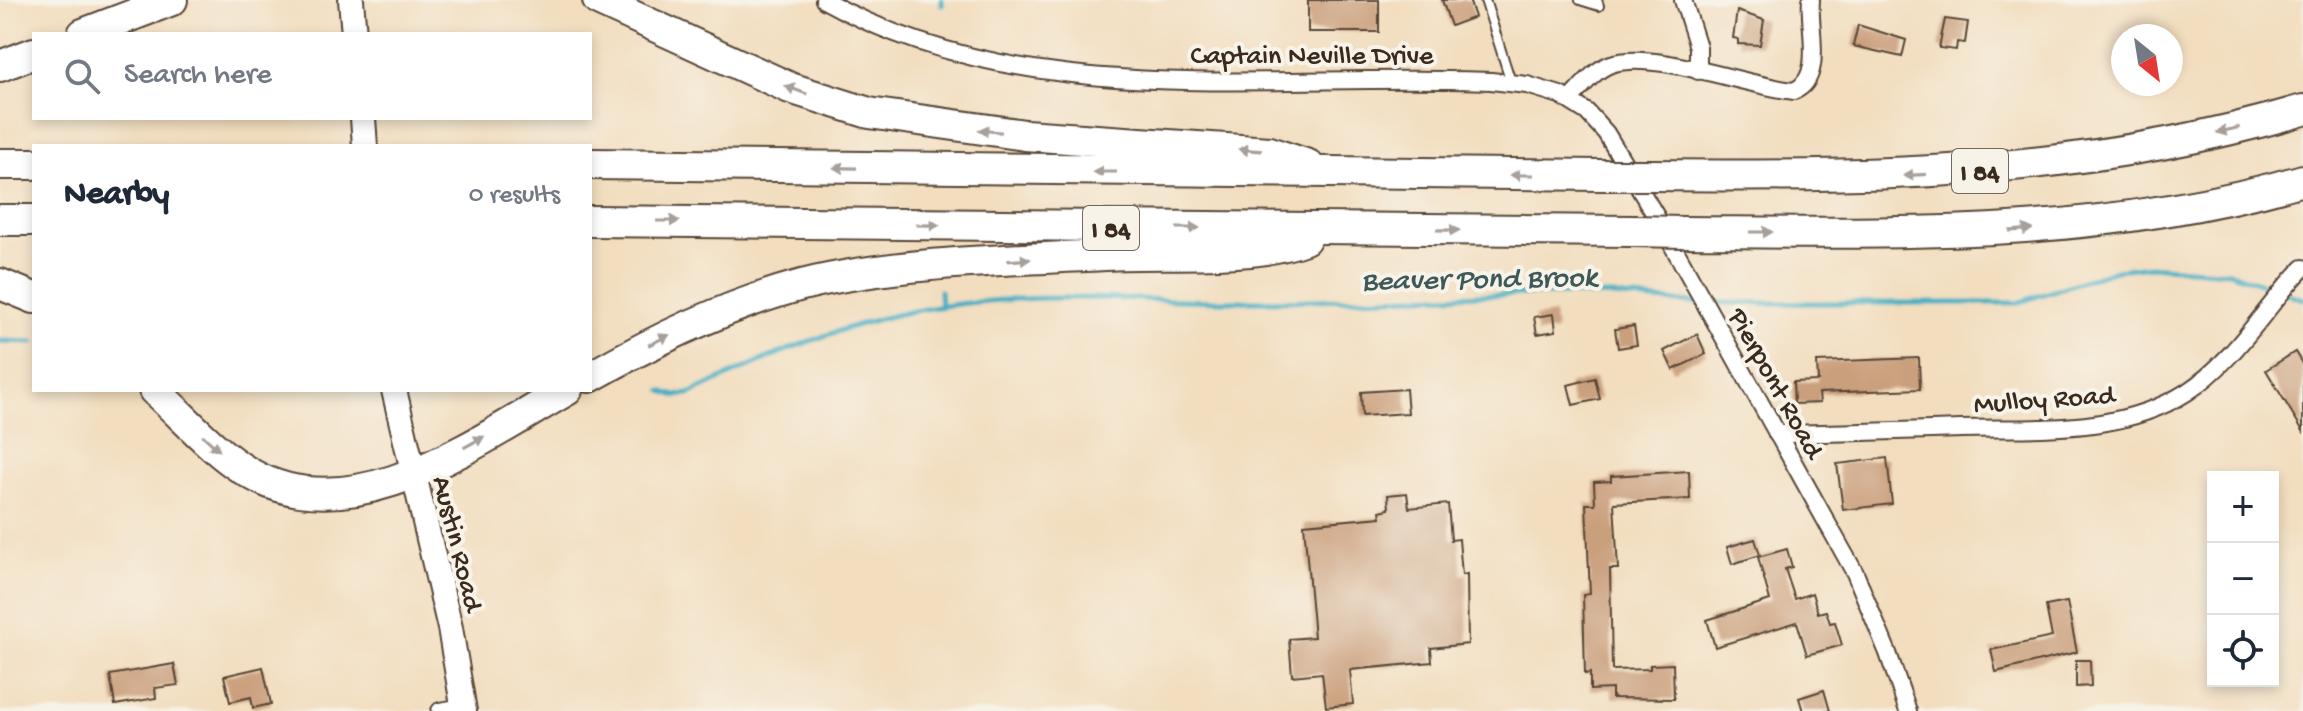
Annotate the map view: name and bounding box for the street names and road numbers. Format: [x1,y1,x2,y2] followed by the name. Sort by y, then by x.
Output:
[1190,41,1434,74] street label: Captain Neville Drive
[1952,149,2008,193] road number: I 84
[1083,206,1139,250] road number: I 84
[1719,302,1830,467] street label: Pierpont Road
[1973,380,2118,423] street label: Mulloy Road
[423,473,489,618] street label: Austin Road

